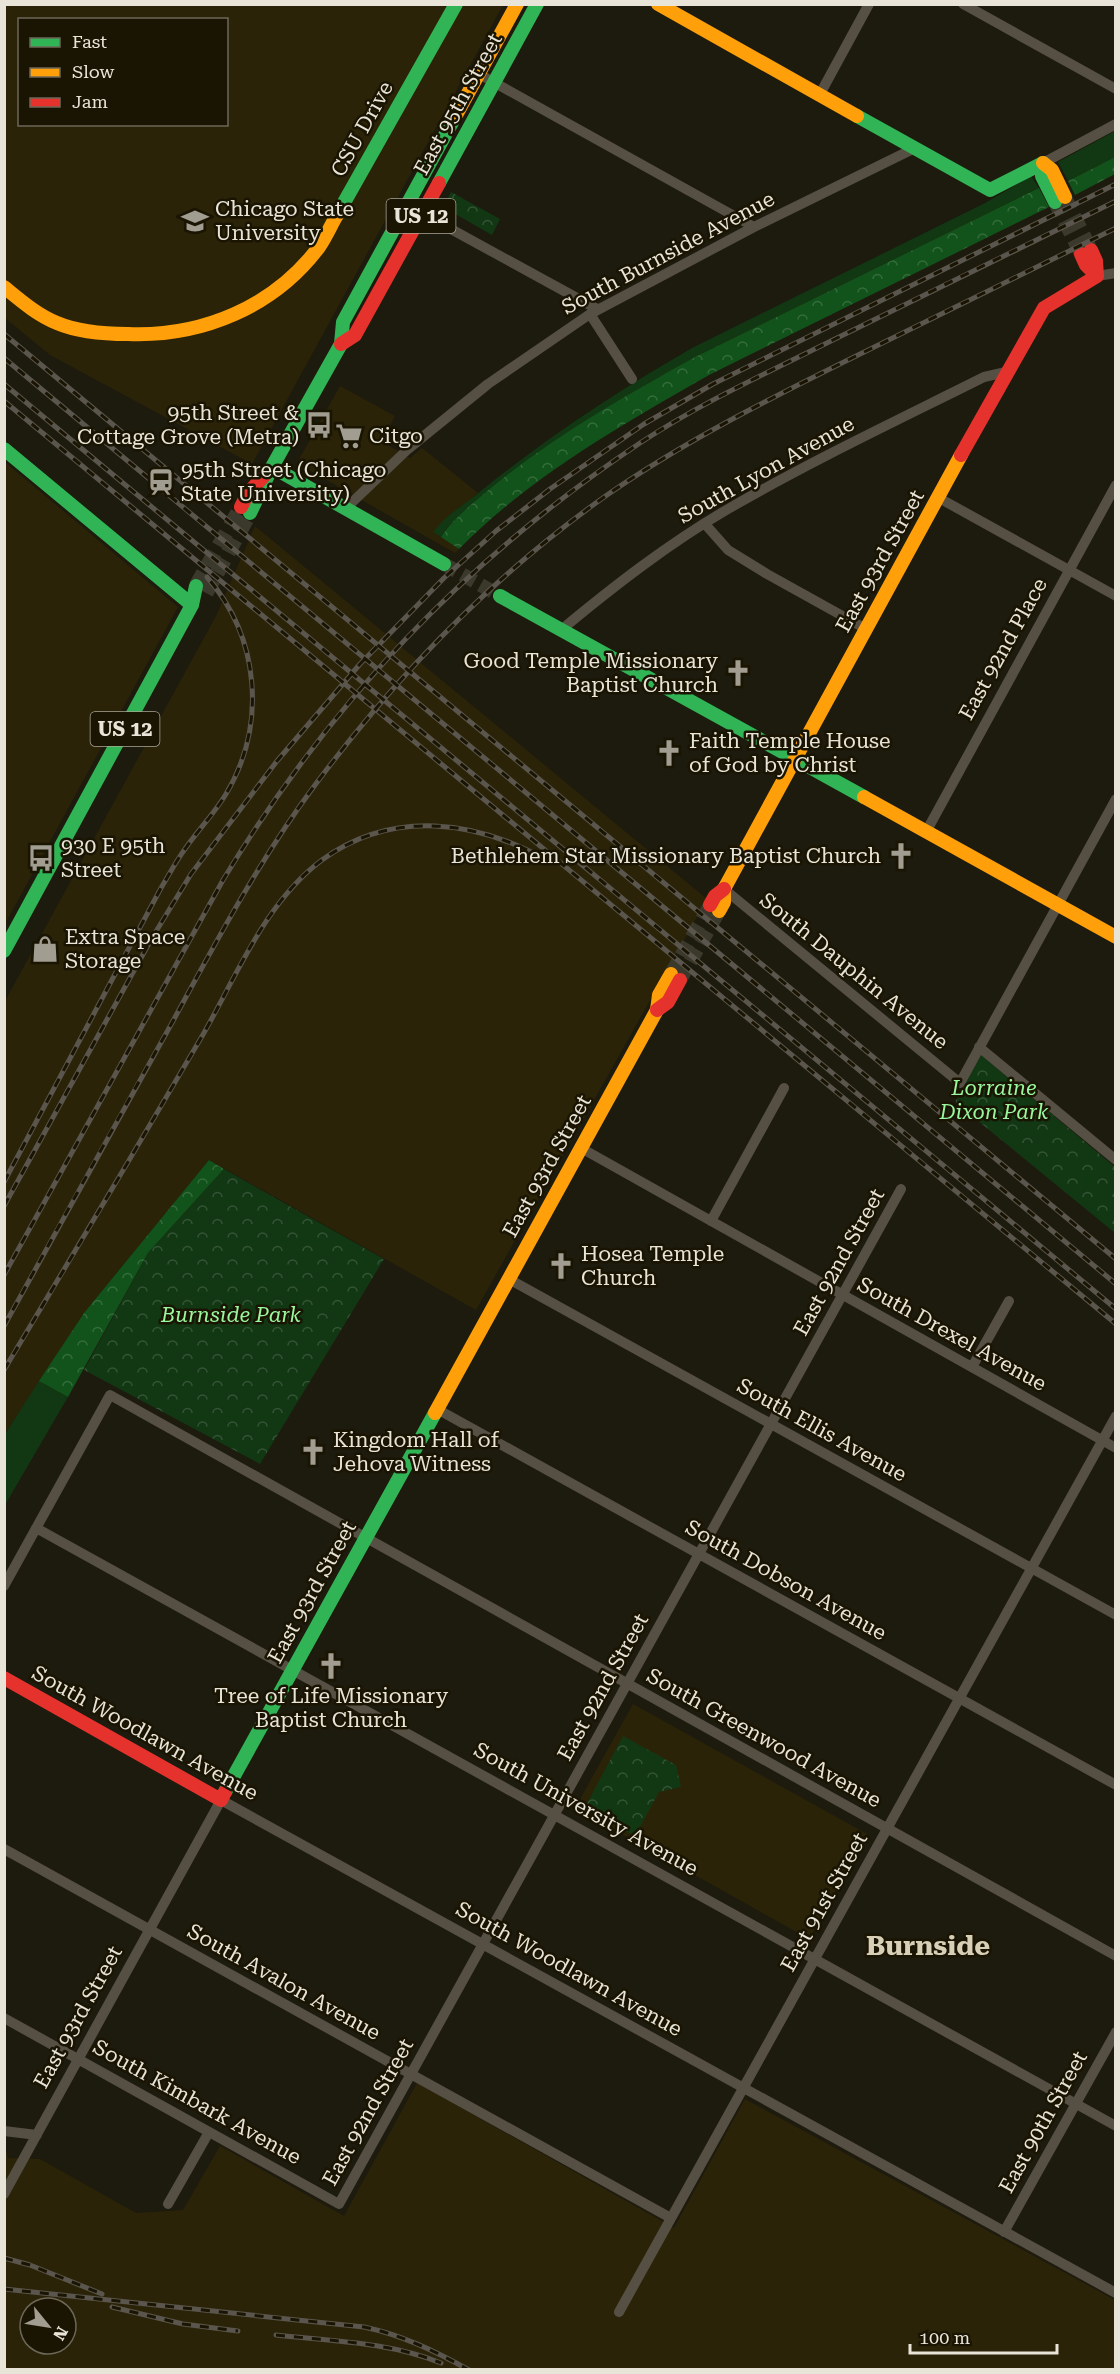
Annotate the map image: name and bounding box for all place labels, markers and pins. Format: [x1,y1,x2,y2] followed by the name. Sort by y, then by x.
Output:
[215,197,354,245] place label: Chicago State University
[180,206,210,236] school or university icon: Chicago State University
[77,401,299,449] place label: 95th Street & Cottage Grove (Metra)
[304,410,334,440] bus stop icon: 95th Street & Cottage Grove (Metra)
[334,421,364,451] supermarket icon: Citgo
[369,424,423,448] place label: Citgo
[181,458,386,506] place label: 95th Street (Chicago State University)
[146,467,176,497] station icon: 95th Street (Chicago State University)
[464,649,719,697] place label: Good Temple Missionary Baptist Church
[723,658,753,688] church icon: Good Temple Missionary Baptist Church
[689,729,890,777] place label: Faith Temple House of God by Christ
[654,738,684,768] church icon: Faith Temple House of God by Christ
[61,834,166,882] place label: 930 E 95th Street
[886,841,916,871] church icon: Bethlehem Star Missionary Baptist Church
[26,843,56,873] bus stop icon: 930 E 95th Street
[451,844,881,868] place label: Bethlehem Star Missionary Baptist Church
[65,925,185,973] place label: Extra Space Storage
[30,934,60,964] shop icon: Extra Space Storage
[581,1242,724,1290] place label: Hosea Temple Church
[546,1251,576,1281] church icon: Hosea Temple Church
[333,1428,499,1476] place label: Kingdom Hall of Jehova Witness
[298,1437,328,1467] church icon: Kingdom Hall of Jehova Witness
[316,1651,346,1681] church icon: Tree of Life Missionary Baptist Church
[214,1684,449,1732] place label: Tree of Life Missionary Baptist Church

